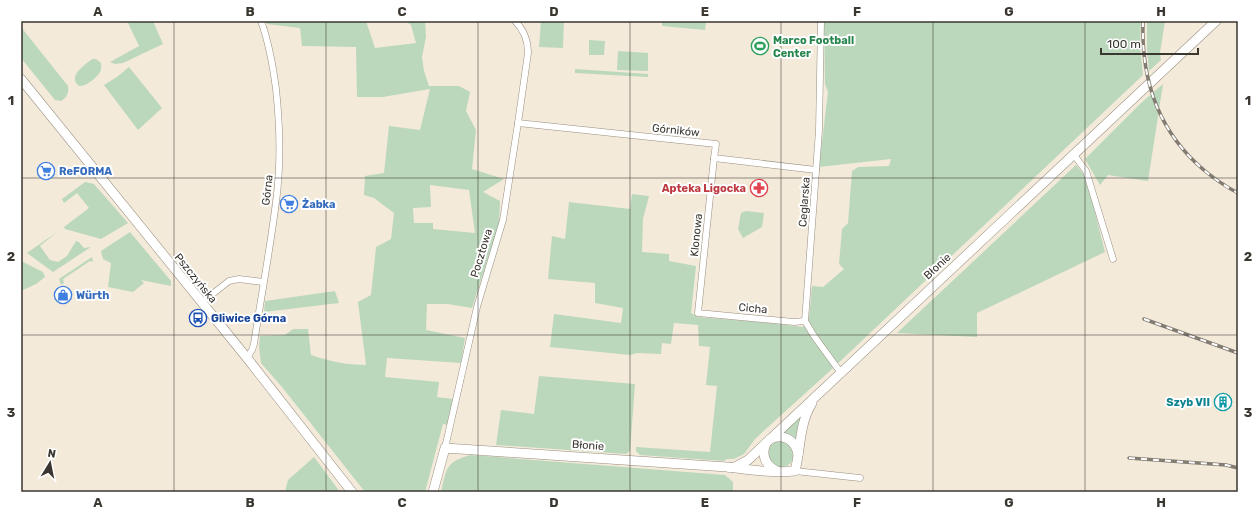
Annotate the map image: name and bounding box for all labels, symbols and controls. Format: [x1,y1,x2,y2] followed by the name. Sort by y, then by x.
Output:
[93,4,103,19] text: A
[245,4,255,19] text: B
[397,4,407,19] text: C
[549,4,559,19] text: D
[701,4,709,19] text: E
[853,4,861,19] text: F
[1004,4,1014,19] text: G
[1156,4,1166,19] text: H
[1101,30,1198,56] scale bar
[773,34,854,60] place label: Marco Football Center
[750,36,770,56] sports icon: Marco Football Center
[1107,37,1141,51] text: 100 m
[8,93,14,108] text: 1
[1245,93,1251,108] text: 1
[652,122,701,139] street label: Górników
[36,161,56,181] supermarket icon: ReFORMA
[59,165,112,178] place label: ReFORMA
[259,174,276,206] street label: Górna
[796,177,813,228] street label: Ceglarska
[749,178,769,198] pharmacy icon: Apteka Ligocka
[662,182,746,195] place label: Apteka Ligocka
[279,194,299,214] supermarket icon: Żabka
[302,198,335,211] place label: Żabka
[688,213,705,257] street label: Klonowa
[468,227,495,279] street label: Pocztowa
[7,249,15,264] text: 2
[1244,249,1252,264] text: 2
[172,251,219,306] street label: Pszczyńska
[921,251,954,282] street label: Błonie
[53,285,73,305] shop icon: Würth
[76,289,109,302] place label: Würth
[738,301,768,316] street label: Cicha
[188,308,208,328] bus stop icon: Gliwice Górna
[211,312,286,325] place label: Gliwice Górna
[1213,392,1233,412] building icon: Szyb VII
[1166,396,1210,409] place label: Szyb VII
[7,405,16,420] text: 3
[1244,405,1253,420] text: 3
[571,438,604,453] street label: Błonie
[30,443,70,483] north arrow
[47,447,57,461] text: N
[93,495,103,510] text: A
[245,495,255,510] text: B
[397,495,407,510] text: C
[549,495,559,510] text: D
[701,495,709,510] text: E
[853,495,861,510] text: F
[1004,495,1014,510] text: G
[1156,495,1166,510] text: H

